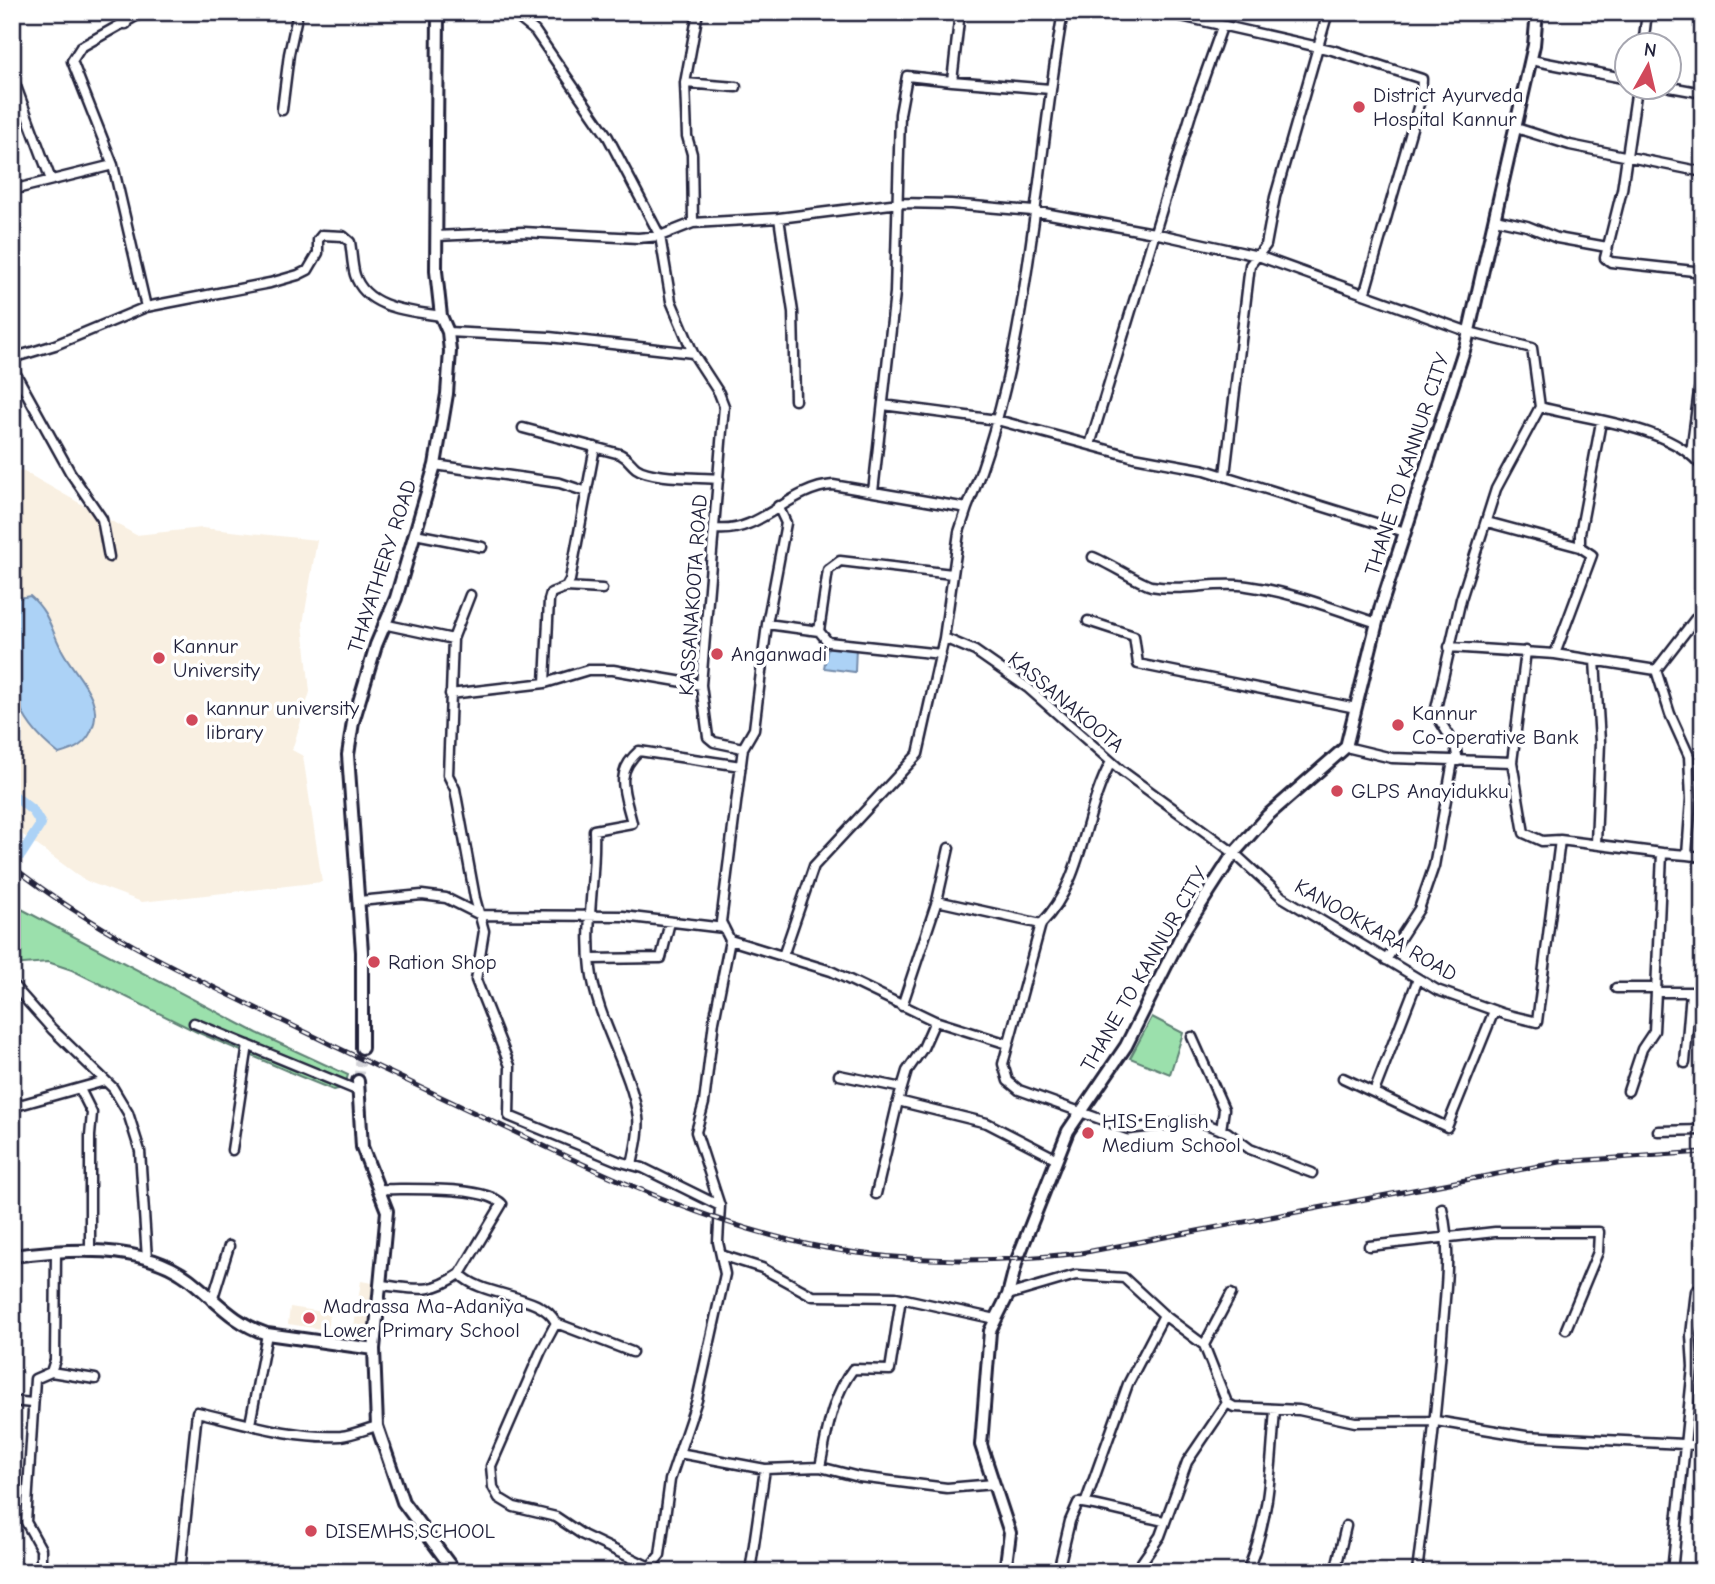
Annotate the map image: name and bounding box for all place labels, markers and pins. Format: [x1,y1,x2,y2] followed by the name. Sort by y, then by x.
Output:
[1373,83,1523,131] place label: District Ayurveda Hospital Kannur
[1351,99,1367,115] marker: District Ayurveda Hospital Kannur
[173,634,261,682] place label: Kannur University
[731,642,827,666] place label: Anganwadi
[709,646,725,662] marker: Anganwadi
[151,650,167,666] marker: Kannur University
[206,696,360,744] place label: kannur university library
[1412,701,1578,749] place label: Kannur Co-operative Bank
[184,712,200,728] marker: kannur university library
[1390,717,1406,733] marker: Kannur Co-operative Bank
[1351,779,1509,803] place label: GLPS Anayidukku
[1329,783,1345,799] marker: GLPS Anayidukku
[388,950,497,974] place label: Ration Shop
[366,954,382,970] marker: Ration Shop
[1102,1109,1241,1157] place label: HIS English Medium School
[1080,1125,1096,1141] marker: HIS English Medium School
[323,1294,524,1342] place label: Madrassa Ma-Adaniya Lower Primary School
[301,1310,317,1326] marker: Madrassa Ma-Adaniya Lower Primary School
[325,1519,496,1543] place label: DISEMHS,SCHOOL
[303,1523,319,1539] marker: DISEMHS,SCHOOL

